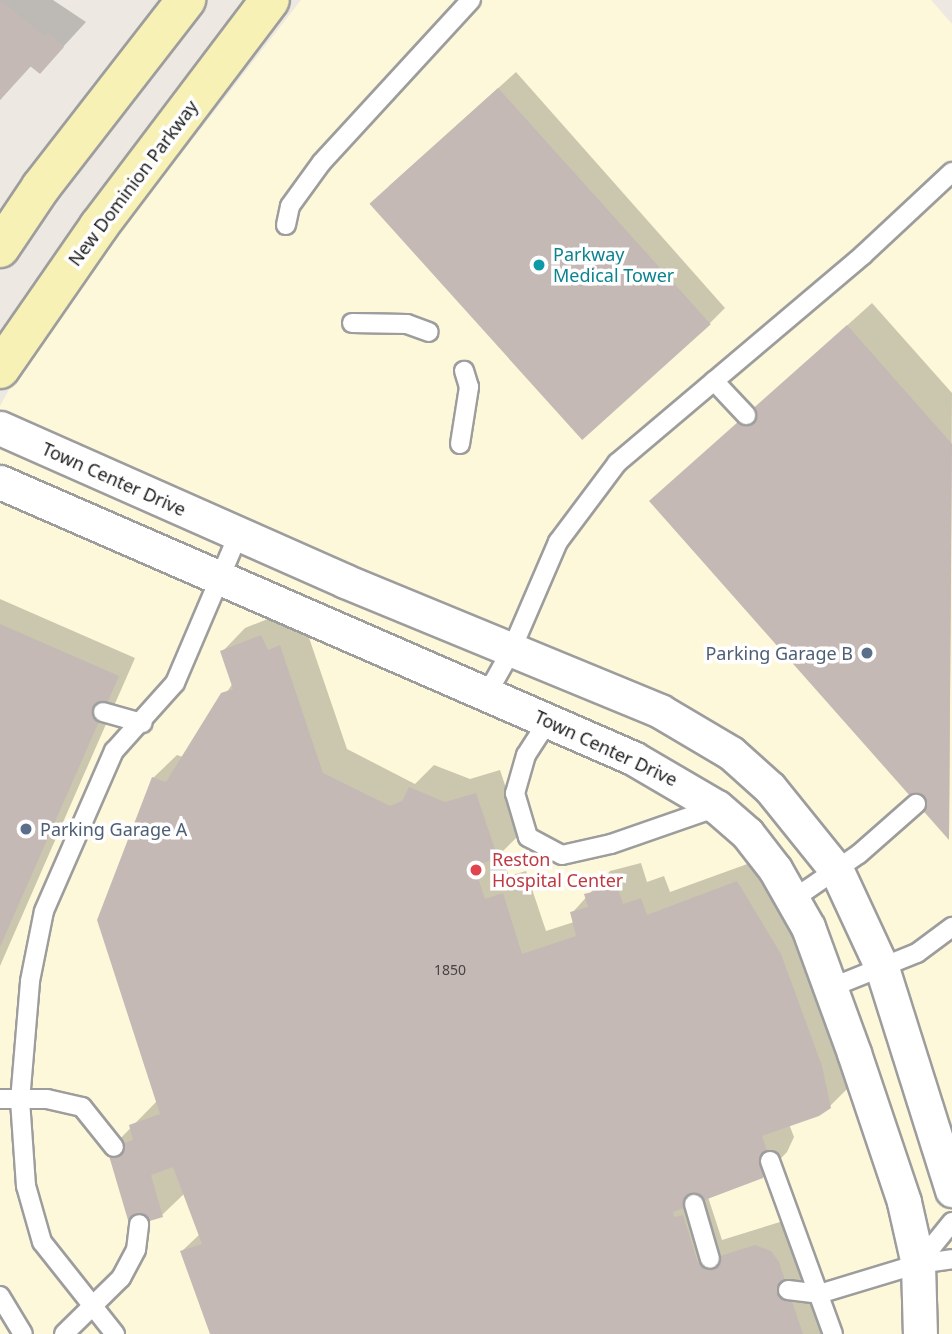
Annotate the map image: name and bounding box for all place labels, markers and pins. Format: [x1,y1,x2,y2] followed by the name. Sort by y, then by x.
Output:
[553,244,674,286] place label: Parkway Medical Tower
[531,257,547,273] marker: Parkway Medical Tower
[705,642,853,664] place label: Parking Garage B
[859,645,875,661] marker: Parking Garage B
[40,818,187,840] place label: Parking Garage A
[18,821,34,837] marker: Parking Garage A
[492,849,623,892] place label: Reston Hospital Center
[466,860,486,880] marker: Reston Hospital Center

